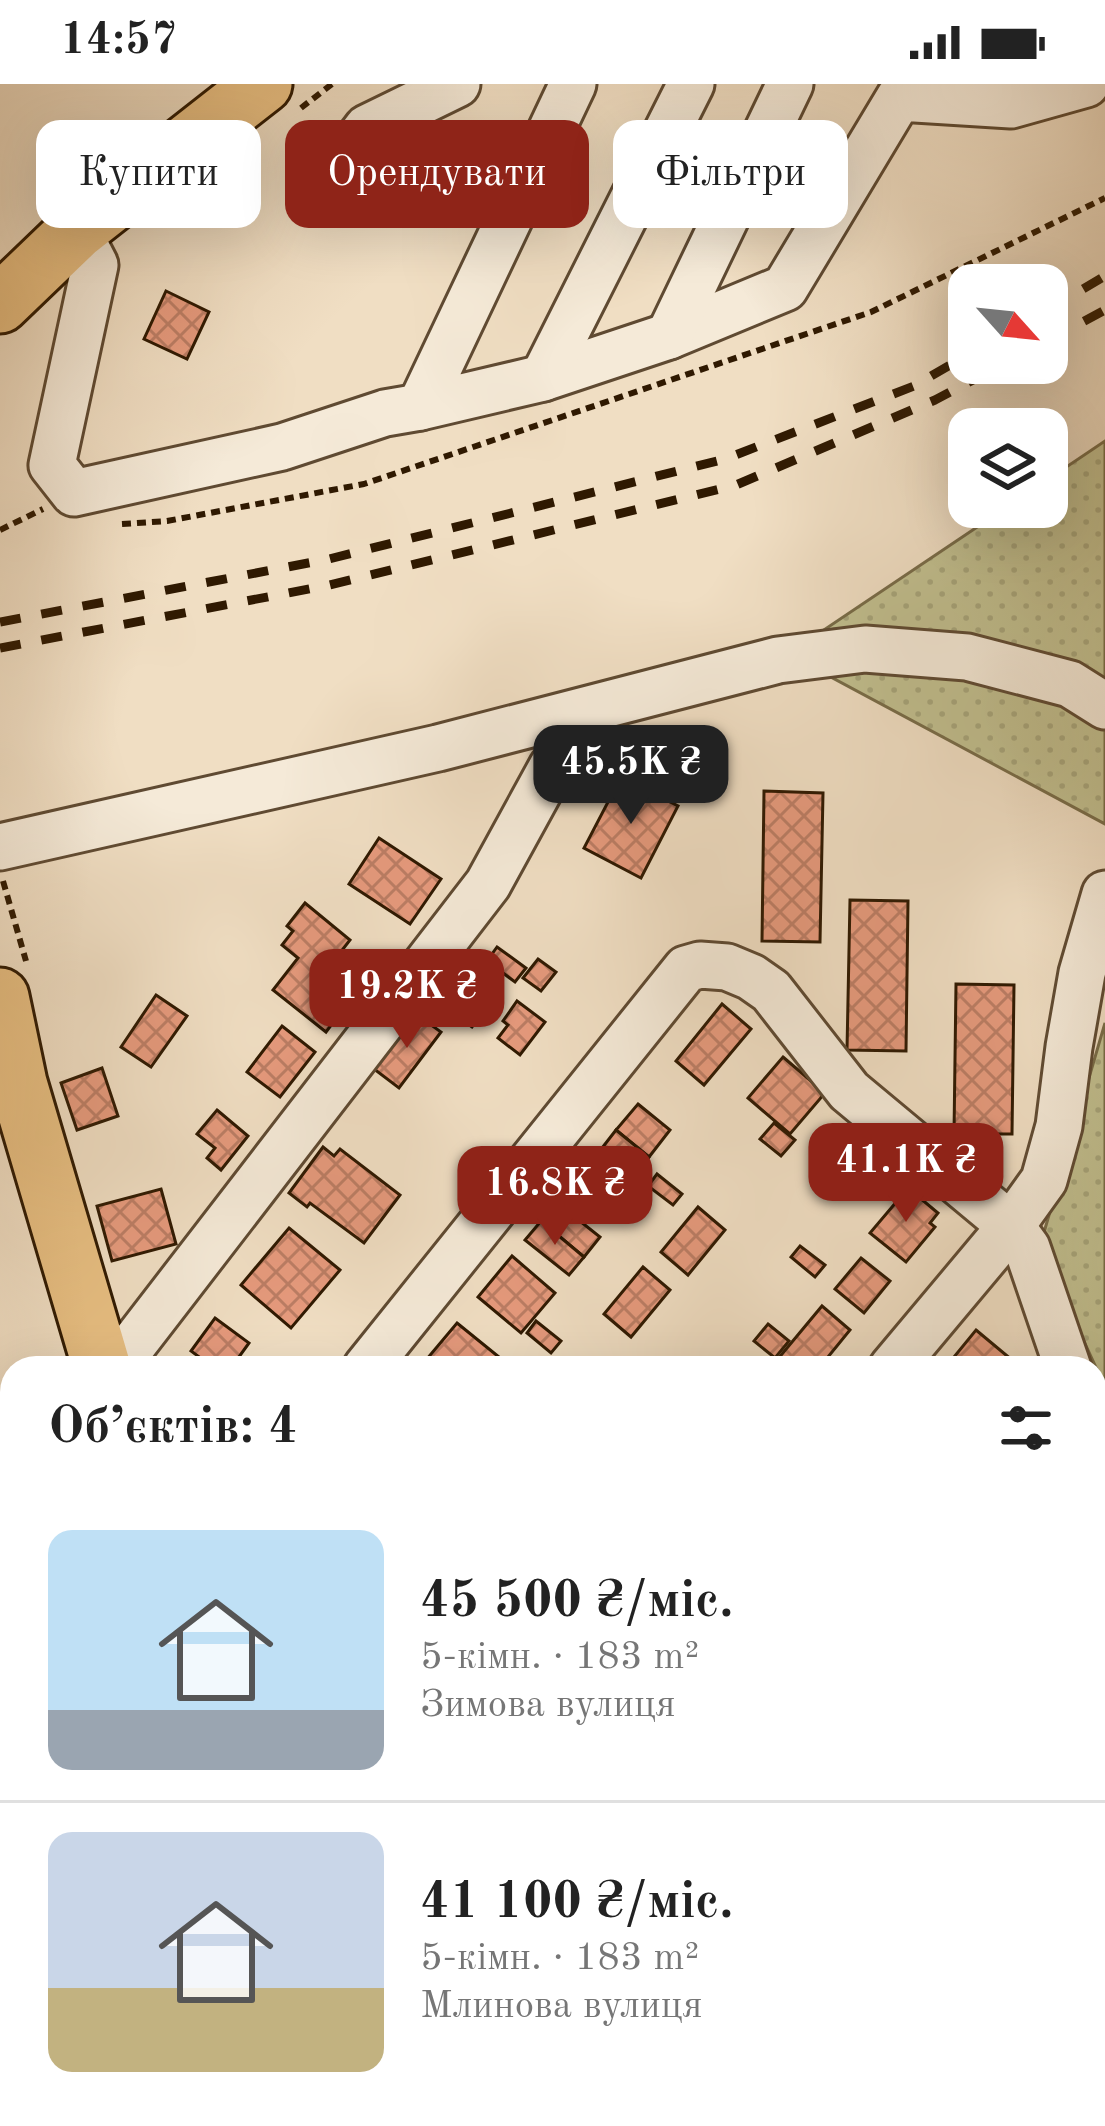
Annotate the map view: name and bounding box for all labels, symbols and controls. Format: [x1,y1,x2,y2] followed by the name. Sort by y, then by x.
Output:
[60,19,177,64] text: 14:57
[36,120,261,228] chip: Купити
[285,120,589,228] chip: Орендувати
[613,120,848,228] chip: Фільтри
[948,264,1068,384] north arrow
[948,264,1068,528] map controls
[948,408,1068,528] button: layers
[520,725,742,827] pin: 45.5K ₴
[560,744,702,783] text: 45.5K ₴
[296,949,518,1051] pin: 19.2K ₴
[336,968,478,1007] text: 19.2K ₴
[795,1123,1017,1225] pin: 41.1K ₴
[835,1142,977,1181] text: 41.1K ₴
[444,1146,666,1248] pin: 16.8K ₴
[484,1165,626,1204] text: 16.8K ₴
[993,1395,1059,1461] icon: filters
[48,1403,298,1454] text: Об’єктів: 4
[420,1577,733,1628] text: 45 500 ₴/міс.
[144,1578,288,1722] icon: home
[420,1638,699,1677] text: 5-кімн. · 183 m²
[420,1686,676,1725] text: Зимова вулиця
[420,1878,733,1929] text: 41 100 ₴/міс.
[144,1880,288,2024] icon: home
[420,1939,699,1978] text: 5-кімн. · 183 m²
[420,1987,702,2026] text: Млинова вулиця

